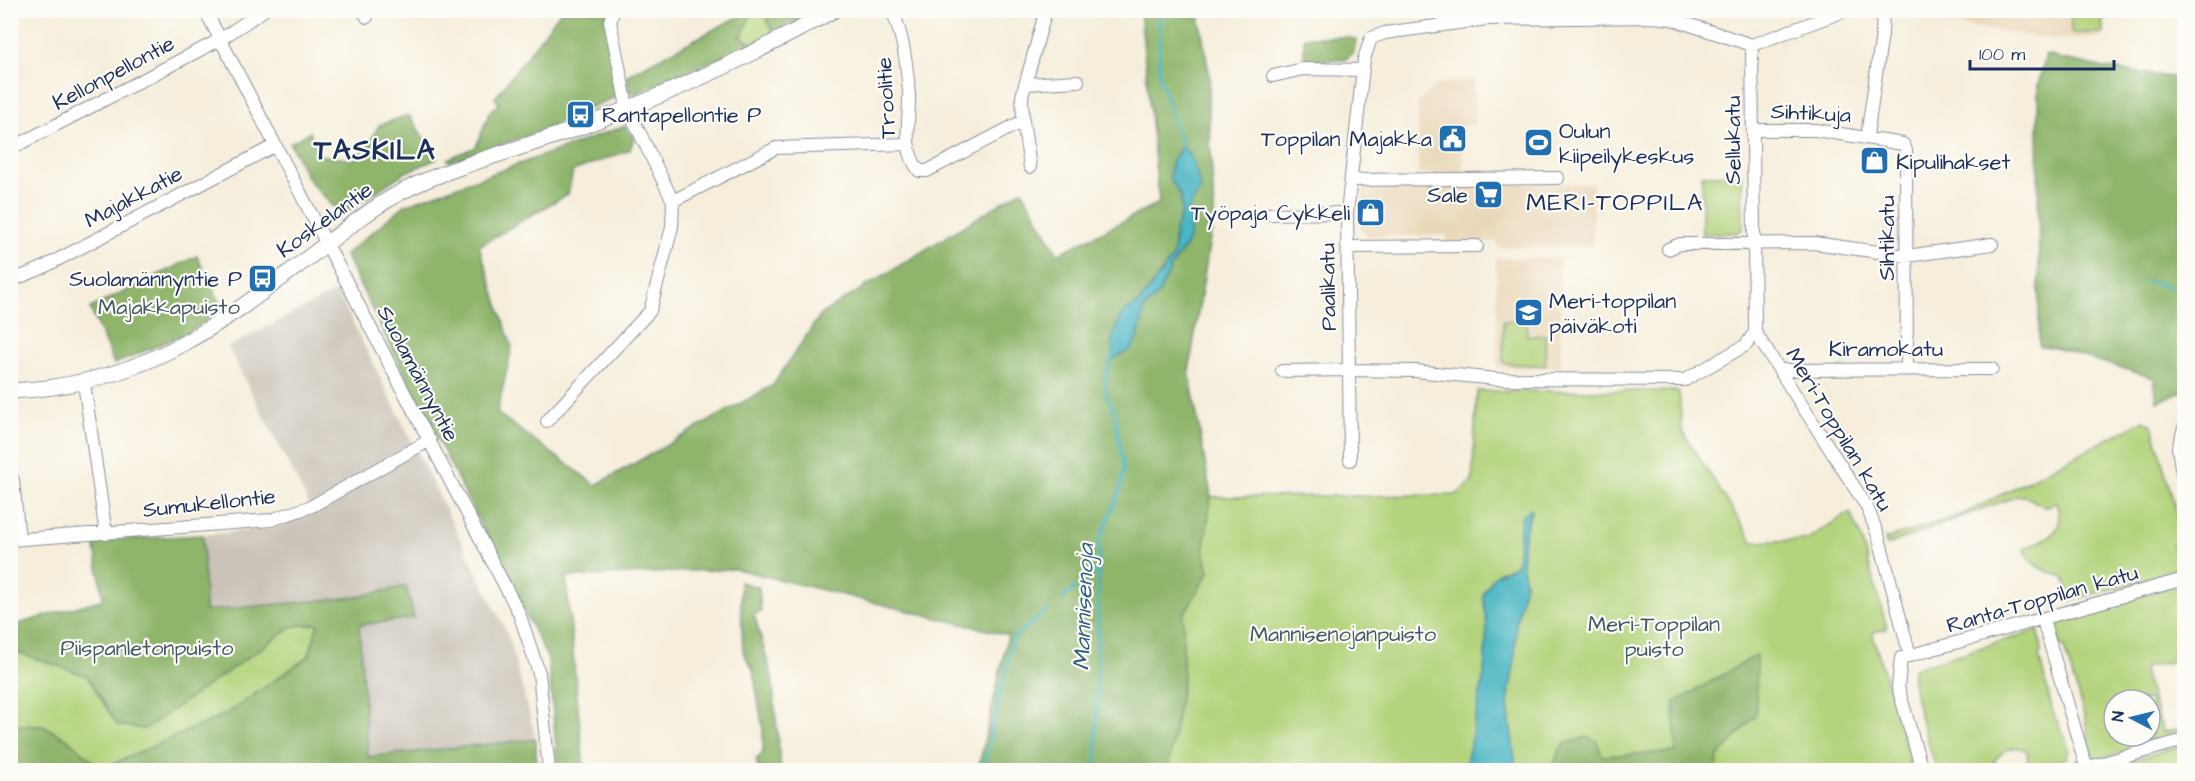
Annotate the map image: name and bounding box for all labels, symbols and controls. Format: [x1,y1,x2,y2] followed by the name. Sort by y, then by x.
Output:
[47,28,180,118] street label: Kellonpellontie
[1970,33,2114,71] scale bar
[1979,42,2025,67] text: 100 m
[869,56,904,139] street label: Troolitie
[1718,96,1749,184] street label: Sellukatu
[1770,96,1852,131] street label: Sihtikuja
[565,98,597,130] bus stop icon: Rantapellontie P
[602,100,761,131] place label: Rantapellontie P
[1559,116,1694,173] place label: Oulun kiipeilykeskus
[1437,122,1469,154] public building icon: Toppilan Majakka
[1261,124,1432,155] place label: Toppilan Majakka
[1522,127,1554,159] sports icon: Oulun kiipeilykeskus
[313,131,436,170] district label: TASKILA
[1859,145,1891,177] shop icon: Kipulihakset
[1896,147,2010,178] place label: Kipulihakset
[79,159,188,236] street label: Majakkatie
[270,175,379,266] street label: Koskelantie
[1473,178,1505,210] supermarket icon: Sale
[1427,180,1468,211] place label: Sale
[1526,186,1704,220] district label: MERI-TOPPILA
[1872,195,1903,281] street label: Sihtikatu
[1355,196,1387,228] shop icon: Työpaja Cykkeli
[1191,198,1350,230] place label: Työpaja Cykkeli
[1312,243,1345,331] street label: Paalikatu
[247,262,279,294] bus stop icon: Suolamännyntie P
[69,264,242,296] place label: Suolamännyntie P
[1549,286,1676,342] place label: Meri-toppilan päiväkoti
[98,292,241,323] park label: Majakkapuisto
[1512,297,1544,329] school or university icon: Meri-toppilan päiväkoti
[368,300,467,448] street label: Suolamännyntie
[1829,334,1943,365] street label: Kiramokatu
[1778,342,1900,517] street label: Meri-Toppilan katu
[141,481,277,526] street label: Sumukellontie
[1065,541,1103,671] water label: Mannisenoja
[1943,557,2142,642] street label: Ranta-Toppilan katu
[1588,609,1720,665] park label: Meri-Toppilan puisto
[1250,619,1437,650] park label: Mannisenojanpuisto
[61,633,234,664] park label: Piispanletonpuisto
[2102,688,2162,748] north arrow
[2107,710,2130,723] text: N

